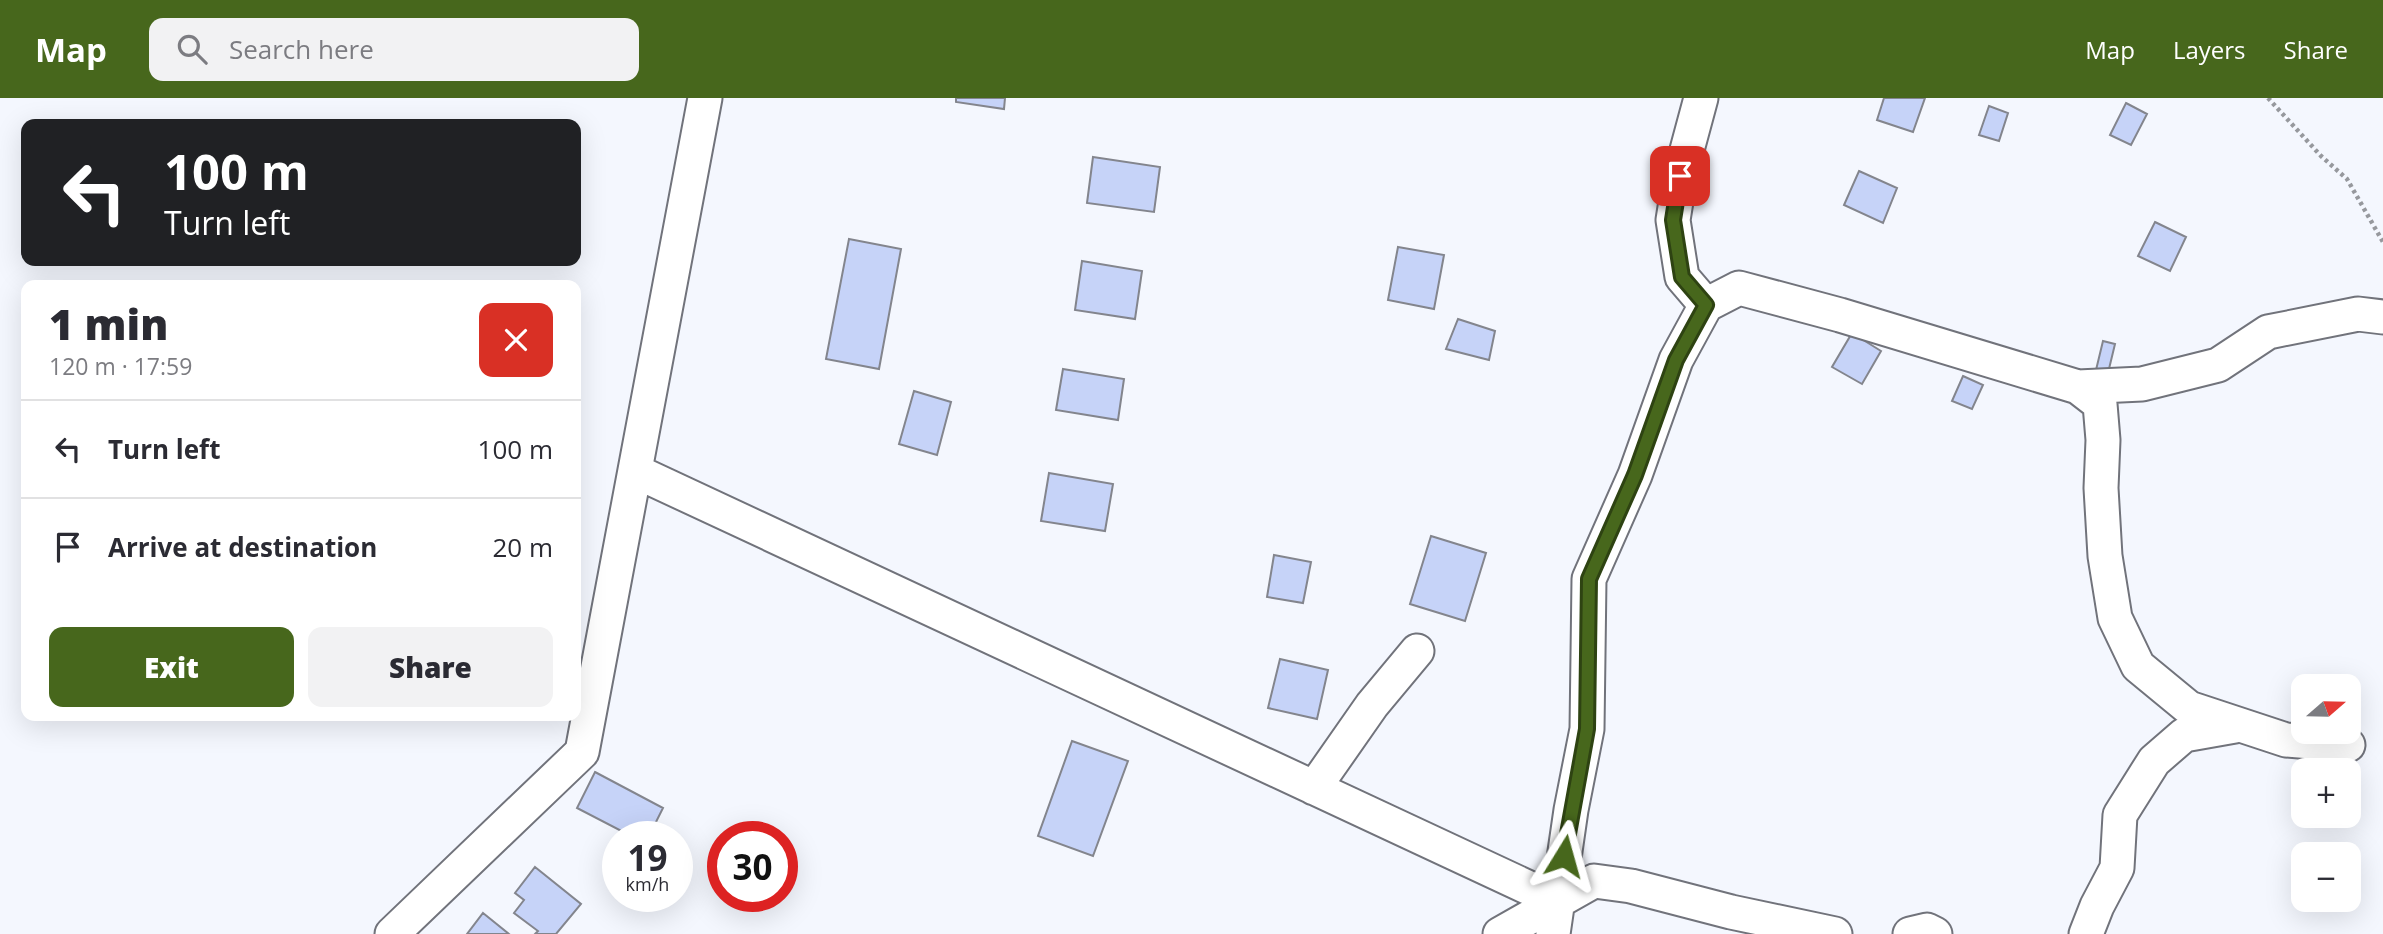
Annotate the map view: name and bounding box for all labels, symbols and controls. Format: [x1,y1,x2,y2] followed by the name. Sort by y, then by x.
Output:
[149,18,639,81] search box
[35,27,107,72] text: Map
[173,30,211,68] icon: search
[229,31,374,67] text: Search here
[2085,33,2135,66] text: Map
[2173,33,2246,66] text: Layers
[2284,33,2348,66] text: Share
[164,138,309,204] text: 100 m
[1650,146,1710,206] pin
[49,147,140,238] icon: left
[1661,157,1699,195] icon: arrive
[164,201,290,244] text: Turn left
[49,295,168,352] text: 1 min
[479,303,553,377] button: close
[49,350,192,382] text: 120 m · 17:59
[49,430,87,468] icon: left
[108,431,220,467] text: Turn left
[478,431,553,467] text: 100 m
[49,528,87,566] icon: arrive
[108,529,377,565] text: Arrive at destination
[492,529,553,565] text: 20 m
[49,627,294,707] button: Exit
[308,627,553,707] button: Share
[2291,674,2361,744] north arrow
[2291,674,2361,912] map controls
[2291,758,2361,828] button: +
[1527,819,1601,893] position arrow
[707,821,798,912] speed limit sign: 30
[627,834,668,881] text: 19
[2291,842,2361,912] button: −
[626,872,669,896] text: km/h

